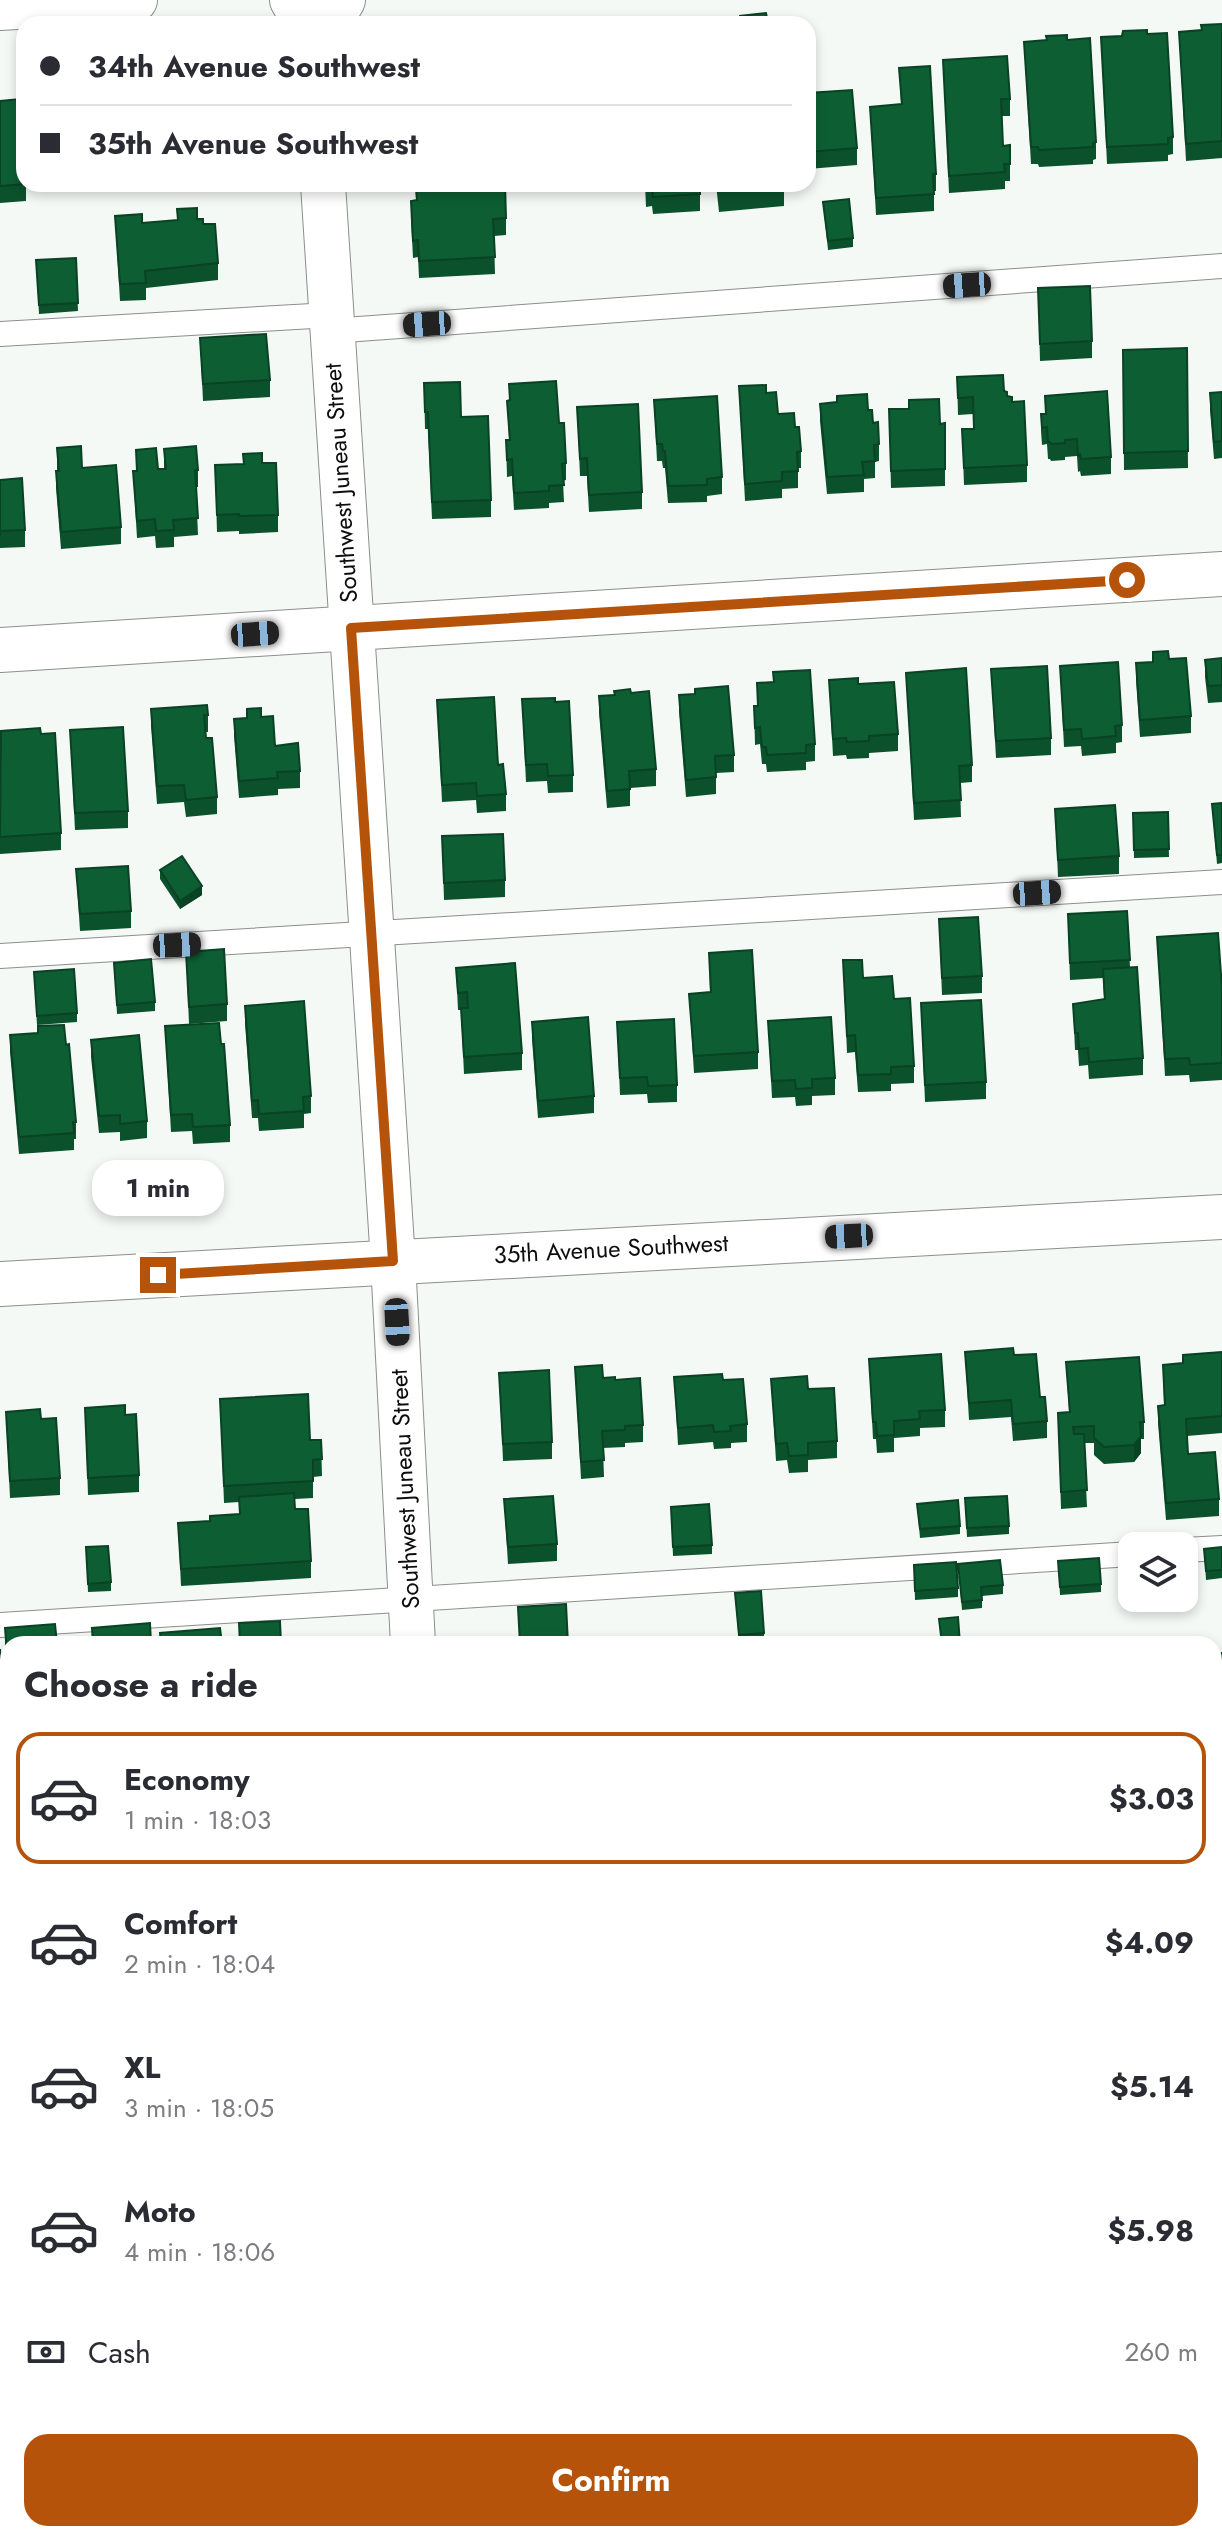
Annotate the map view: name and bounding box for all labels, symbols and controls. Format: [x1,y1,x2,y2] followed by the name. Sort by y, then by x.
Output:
[88,45,420,88] text: 34th Avenue Southwest
[88,122,418,165] text: 35th Avenue Southwest
[942,271,992,299] car
[402,310,452,338] car
[315,362,366,604] street label: Southwest Juneau Street
[1109,562,1145,598] route start
[230,620,280,648] car
[1012,879,1062,907] car
[152,932,202,958] car
[92,1159,224,1215] callout: 1 min
[126,1169,190,1207] text: 1 min
[824,1223,874,1249] car
[493,1225,729,1272] street label: 35th Avenue Southwest
[140,1257,176,1293] route end
[384,1297,410,1347] car
[381,1368,428,1610] street label: Southwest Juneau Street
[1118,1532,1198,1612] map controls
[1118,1532,1198,1612] button: layers
[24,1658,258,1710] text: Choose a ride
[124,1758,250,1801] text: Economy
[28,1762,100,1834] icon: car
[1109,1777,1194,1820] text: $3.03
[124,1801,271,1839] text: 1 min · 18:03
[124,1902,237,1945] text: Comfort
[28,1906,100,1978] icon: car
[1105,1921,1194,1964] text: $4.09
[124,1945,275,1983] text: 2 min · 18:04
[124,2046,160,2089] text: XL
[28,2050,100,2122] icon: car
[1110,2065,1194,2108] text: $5.14
[124,2089,274,2127] text: 3 min · 18:05
[124,2190,196,2233] text: Moto
[28,2194,100,2266] icon: car
[1107,2209,1194,2252] text: $5.98
[124,2233,275,2271] text: 4 min · 18:06
[24,2330,68,2374] icon: cash
[88,2331,151,2374] text: Cash
[1125,2333,1198,2371] text: 260 m
[24,2434,1198,2526] button: Confirm

